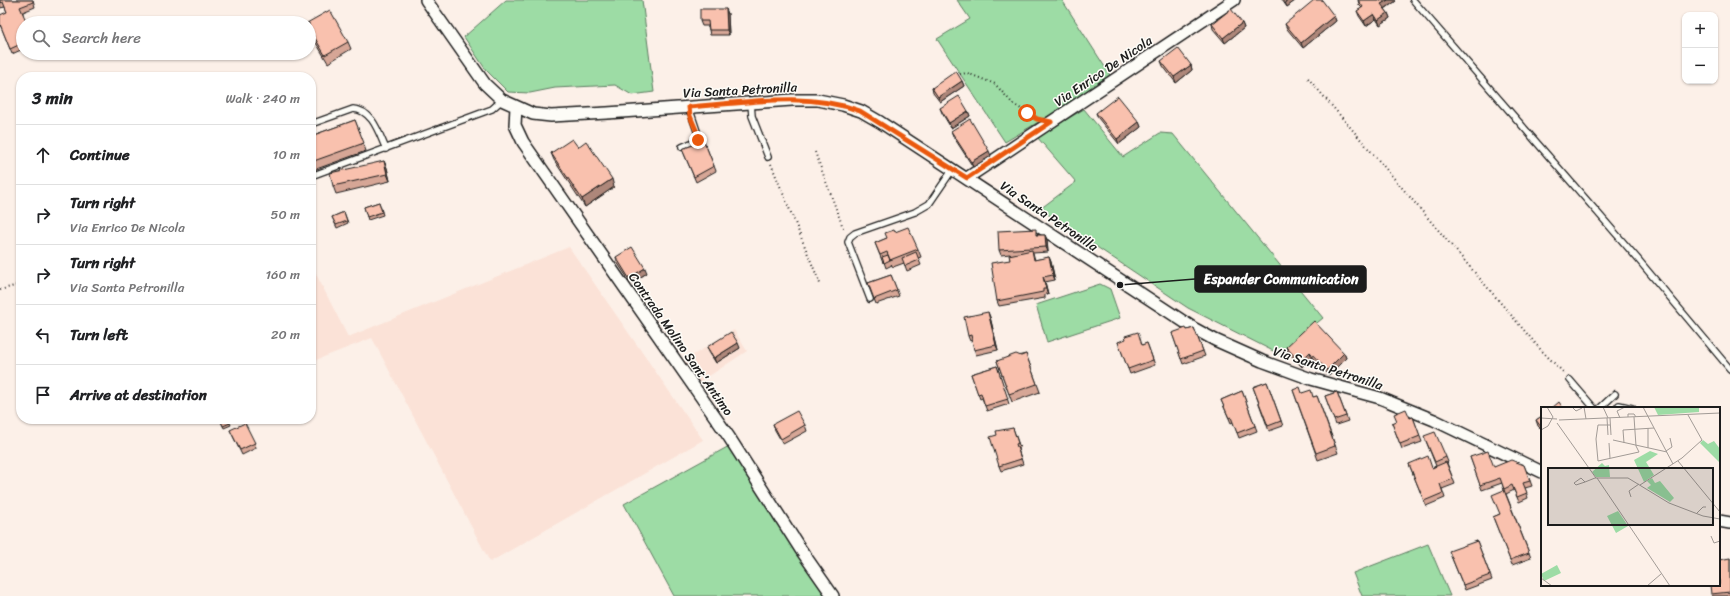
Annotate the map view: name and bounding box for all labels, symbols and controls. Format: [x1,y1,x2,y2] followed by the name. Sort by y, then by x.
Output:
[1682,12,1718,84] map controls
[1682,12,1718,48] button: +
[16,16,316,60] search box
[62,25,141,51] text: Search here
[30,27,52,49] icon: search
[1049,29,1157,113] street label: Via Enrico De Nicola
[1682,48,1718,84] button: −
[682,76,798,104] street label: Via Santa Petronilla
[32,83,73,113] text: 3 min
[225,87,300,110] text: Walk · 240 m
[1018,104,1036,122] route start
[689,131,707,149] route end
[70,142,130,168] text: Continue
[273,143,300,166] text: 10 m
[32,144,54,166] icon: ahead
[995,175,1103,258] street label: Via Santa Petronilla
[70,190,135,216] text: Turn right
[270,203,300,226] text: 50 m
[32,204,54,226] icon: right
[70,216,185,239] text: Via Enrico De Nicola
[70,250,135,276] text: Turn right
[265,263,300,286] text: 160 m
[32,264,54,286] icon: right
[1195,266,1366,292] callout: Espander Communication
[623,267,740,421] street label: Contrada Molino Sant'Antimo
[1204,267,1359,292] text: Espander Communication
[70,276,184,299] text: Via Santa Petronilla
[70,322,128,348] text: Turn left
[271,323,300,346] text: 20 m
[32,324,54,346] icon: left
[1270,339,1386,397] street label: Via Santa Petronilla
[70,382,207,408] text: Arrive at destination
[32,384,54,406] icon: arrive
[1541,407,1720,586] inset map

